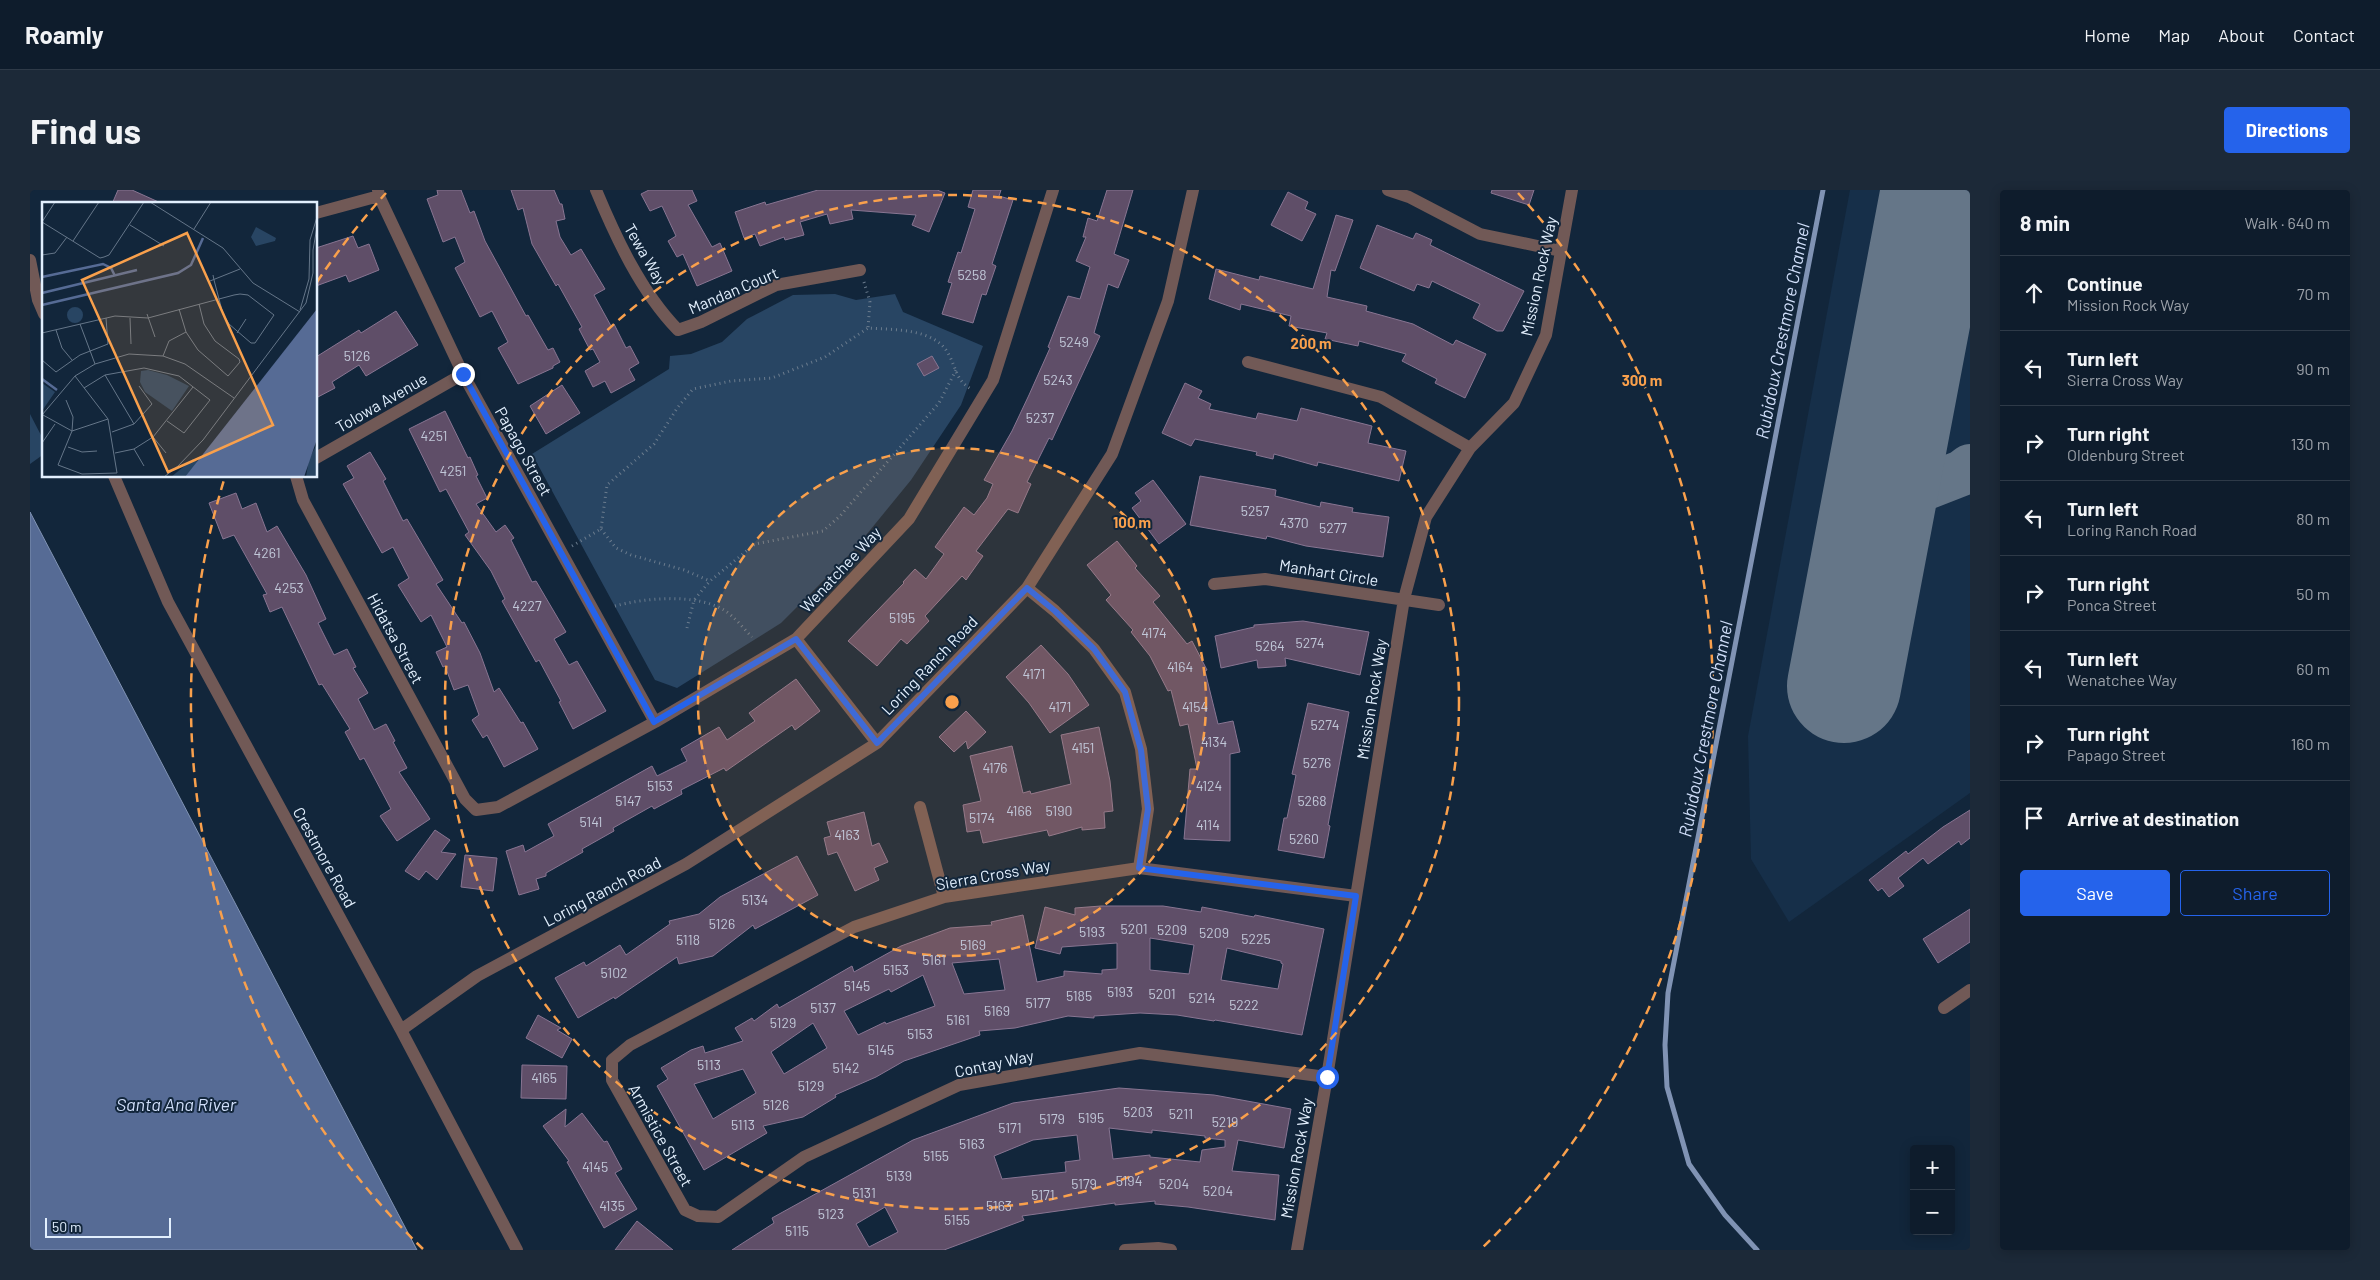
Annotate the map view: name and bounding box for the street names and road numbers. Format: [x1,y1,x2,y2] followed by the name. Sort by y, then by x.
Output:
[1516,214,1560,338] street label: Mission Rock Way
[621,220,671,289] street label: Tewa Way
[685,263,781,317] street label: Mandan Court
[332,368,430,436] street label: Tolowa Avenue
[492,403,556,499] street label: Papago Street
[796,522,885,616] street label: Wenatchee Way
[1278,555,1380,589] street label: Manhart Circle
[364,589,428,687] street label: Hidatsa Street
[877,612,981,718] street label: Loring Ranch Road
[1352,637,1390,761] street label: Mission Rock Way
[290,803,360,911] street label: Crestmore Road
[540,852,664,930] street label: Loring Ranch Road
[934,854,1052,893] street label: Sierra Cross Way
[953,1045,1036,1081] street label: Contay Way
[625,1080,697,1190] street label: Armistice Street
[1276,1096,1316,1220] street label: Mission Rock Way

